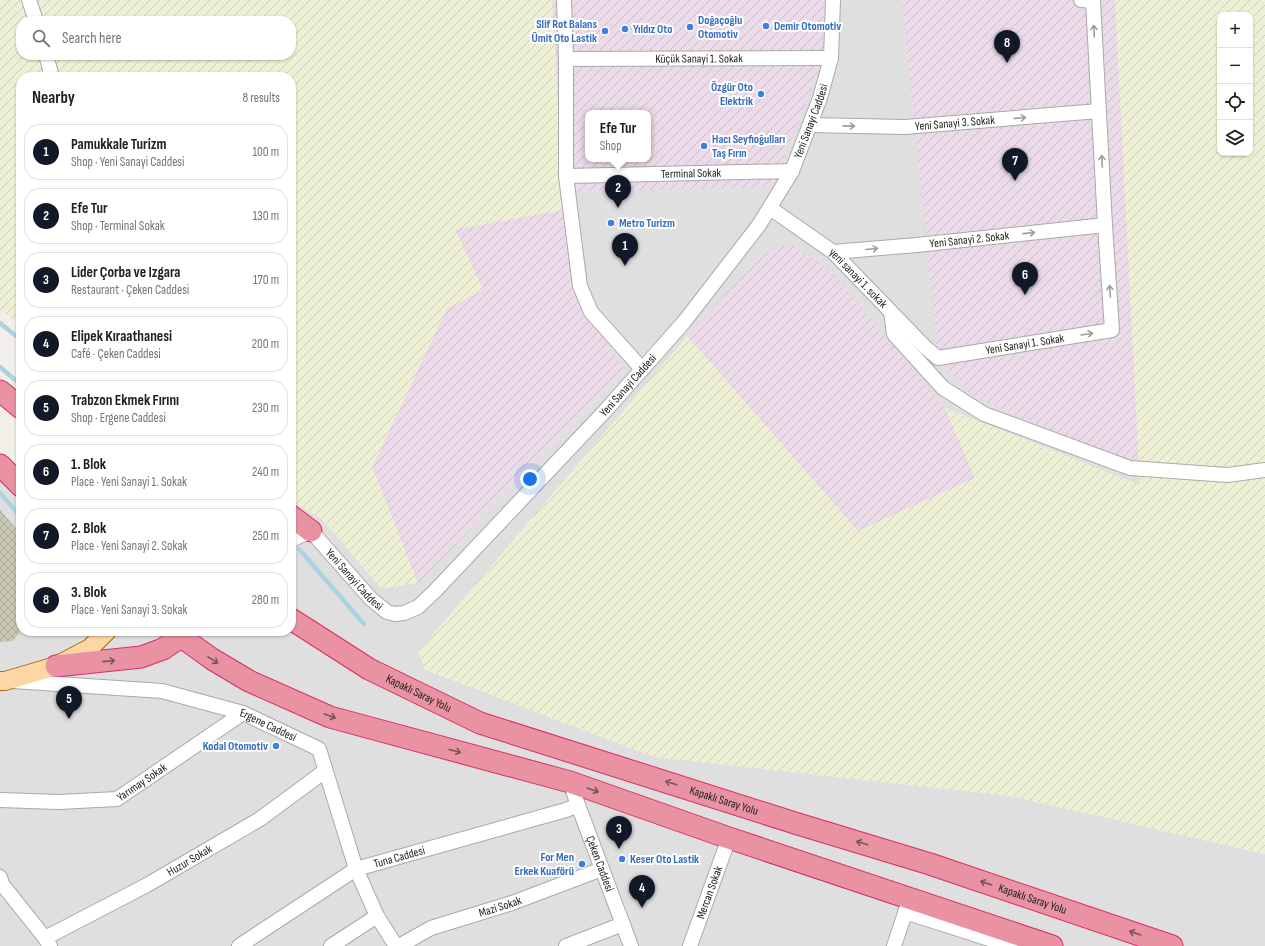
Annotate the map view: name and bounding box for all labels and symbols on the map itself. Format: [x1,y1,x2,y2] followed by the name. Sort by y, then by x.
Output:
[698,13,742,42] place label: Doğaçoğlu Otomotiv
[532,17,597,46] place label: Slif Rot Balans Ümit Oto Lastik
[774,19,841,34] place label: Demir Otomotiv
[761,21,771,31] marker: Demir Otomotiv
[633,22,672,37] place label: Yıldız Oto
[685,22,695,32] marker: Doğaçoğlu Otomotiv
[620,24,630,34] marker: Yıldız Oto
[1091,25,1098,38] one-way arrow
[600,26,610,36] marker: Slif Rot Balans Ümit Oto Lastik
[994,30,1020,63] pin: 8
[655,51,743,67] street label: Küçük Sanayi 1. Sokak
[711,80,753,109] place label: Özgür Oto Elektrik
[791,82,832,161] street label: Yeni Sanayi Caddesi
[756,89,766,99] marker: Özgür Oto Elektrik
[914,113,996,134] street label: Yeni Sanayi 3. Sokak
[1013,114,1026,121] one-way arrow
[842,122,855,130] one-way arrow
[712,132,785,161] place label: Hacı Seyfioğulları Taş Fırın
[699,141,709,151] marker: Hacı Seyfioğulları Taş Fırın
[1002,148,1028,181] pin: 7
[1098,155,1105,168] one-way arrow
[661,166,722,182] street label: Terminal Sokak
[605,175,631,208] pin: 2
[619,216,675,231] place label: Metro Turizm
[606,218,616,228] marker: Metro Turizm
[929,228,1010,252] street label: Yeni Sanayi 2. Sokak
[1023,229,1036,237] one-way arrow
[612,233,638,266] pin: 1
[826,245,891,312] street label: yeni sanayi 1. sokak
[865,245,878,252] one-way arrow
[1012,262,1038,295] pin: 6
[1106,285,1113,298] one-way arrow
[1080,330,1093,338] one-way arrow
[984,331,1066,358] street label: Yeni Sanayi 1. Sokak
[597,351,660,420] street label: Yeni Sanayi Caddesi
[520,469,540,489] your location
[322,546,386,614] street label: Yeni Sanayi Caddesi
[207,656,219,664] one-way arrow
[102,657,115,665] one-way arrow
[383,671,454,716] street label: Kapaklı Saray Yolu
[56,686,82,719] pin: 5
[238,705,299,745] street label: Ergene Caddesi
[323,713,336,720] one-way arrow
[203,739,268,754] place label: Kodal Otomotiv
[271,741,281,751] marker: Kodal Otomotiv
[448,747,461,755] one-way arrow
[114,760,170,805] street label: Yarımay Sokak
[665,779,678,786] one-way arrow
[687,783,760,819] street label: Kapaklı Saray Yolu
[587,787,600,794] one-way arrow
[606,816,632,849] pin: 3
[582,834,617,894] street label: Çeken Caddesi
[856,839,869,846] one-way arrow
[164,841,215,880] street label: Huzur Sokak
[372,843,427,872] street label: Tuna Caddesi
[515,850,574,879] place label: For Men Erkek Kuaförü
[630,852,699,867] place label: Keser Oto Lastik
[617,854,627,864] marker: Keser Oto Lastik
[577,859,587,869] marker: For Men Erkek Kuaförü
[693,864,726,921] street label: Mercan Sokak
[629,875,655,908] pin: 4
[980,878,992,886] one-way arrow
[996,881,1069,918] street label: Kapaklı Saray Yolu
[477,893,524,921] street label: Mazi Sokak
[1130,929,1142,937] one-way arrow

